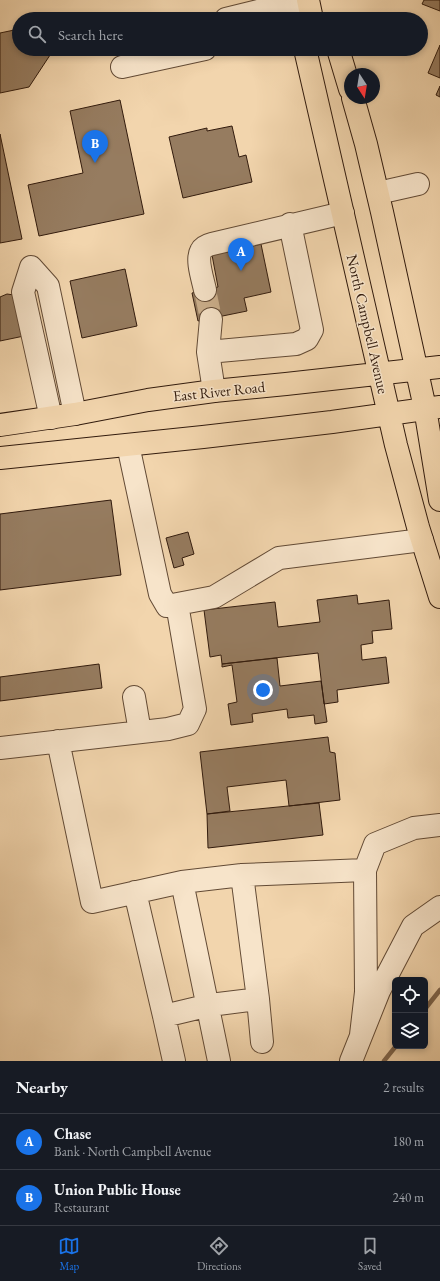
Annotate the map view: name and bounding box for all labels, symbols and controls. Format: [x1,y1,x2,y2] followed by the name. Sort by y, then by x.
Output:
[12,12,428,56] search box
[26,23,48,45] icon: search
[58,25,123,44] text: Search here
[344,68,380,104] north arrow
[82,130,108,163] pin: B
[228,238,254,271] pin: A
[343,252,393,396] street label: North Campbell Avenue
[172,377,266,405] street label: East River Road
[253,680,273,700] your location
[392,977,428,1049] map controls
[392,977,428,1013] button: locate
[392,1013,428,1049] button: layers
[16,1076,68,1098] text: Nearby
[383,1079,424,1096] text: 2 results
[54,1124,91,1143] text: Chase
[24,1133,34,1150] text: A
[393,1133,424,1150] text: 180 m
[54,1143,211,1160] text: Bank · North Campbell Avenue
[54,1180,181,1199] text: Union Public House
[25,1189,33,1206] text: B
[393,1189,424,1206] text: 240 m
[54,1199,109,1216] text: Restaurant
[58,1235,80,1273] tab: Map
[197,1235,241,1273] tab: Directions
[358,1235,382,1273] tab: Saved

